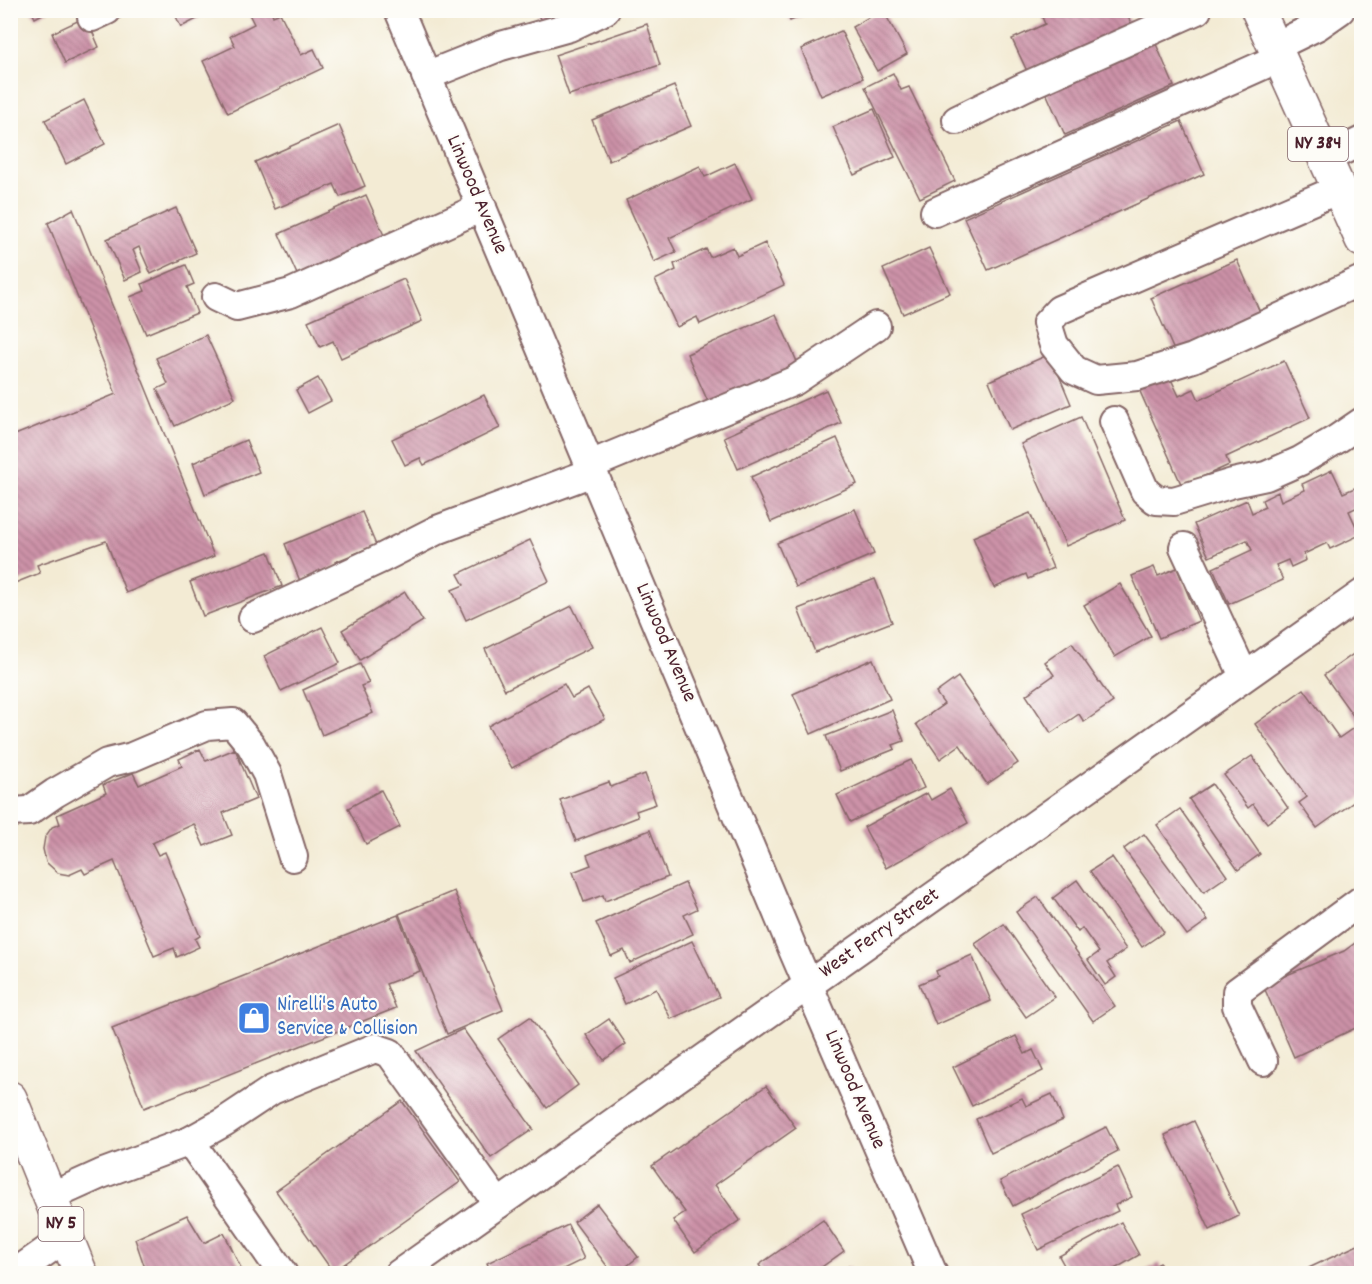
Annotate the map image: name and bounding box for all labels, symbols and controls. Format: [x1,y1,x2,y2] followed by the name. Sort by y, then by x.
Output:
[1288,127,1348,161] road number: NY 384
[437,131,515,259] street label: Linwood Avenue
[626,579,704,707] street label: Linwood Avenue
[814,881,947,987] street label: West Ferry Street
[277,991,418,1045] place label: Nirelli's Auto Service & Collision
[236,1000,272,1036] shop icon: Nirelli's Auto Service & Collision
[815,1026,893,1154] street label: Linwood Avenue
[38,1207,84,1241] road number: NY 5

